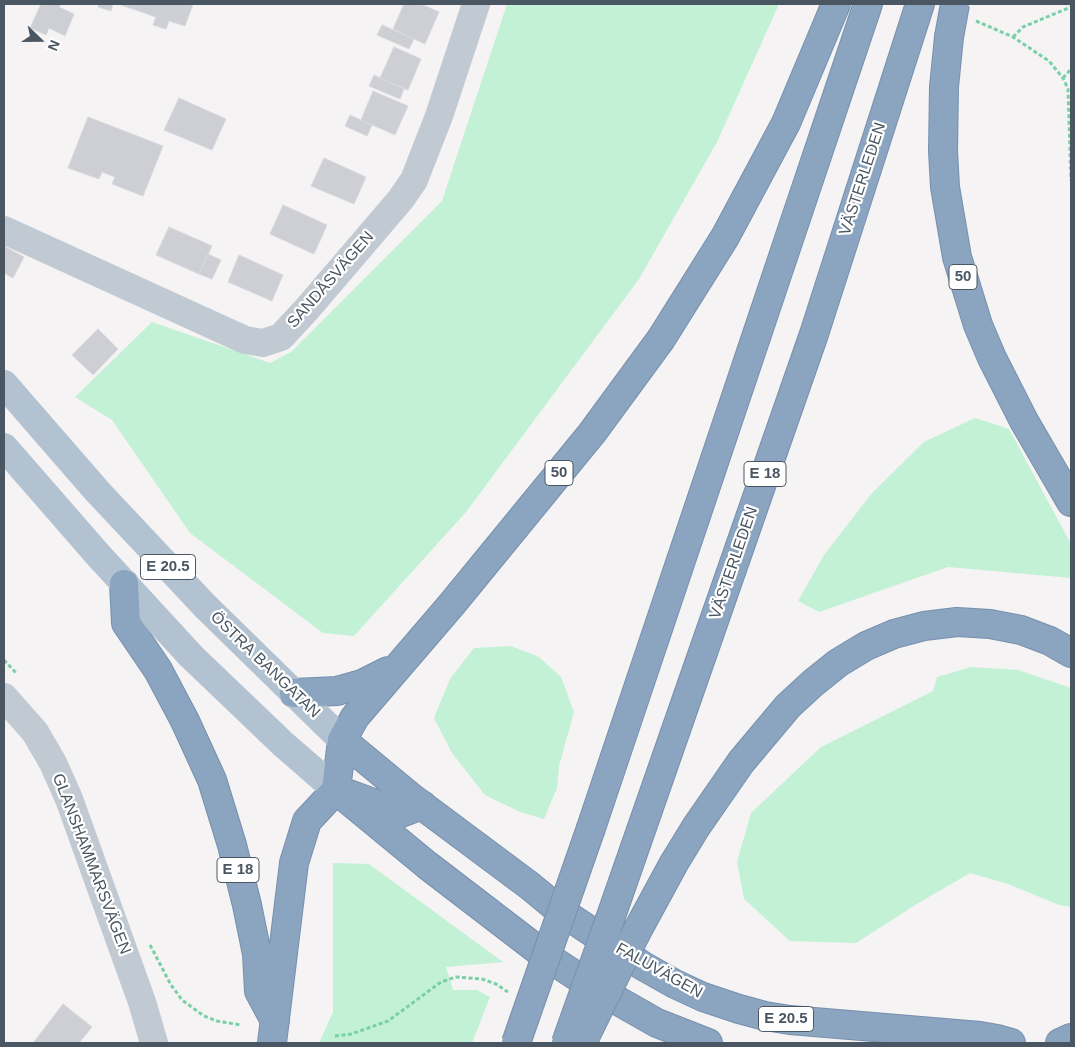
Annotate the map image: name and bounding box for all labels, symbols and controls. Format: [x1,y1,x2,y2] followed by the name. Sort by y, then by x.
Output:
[15,15,65,65] north arrow
[45,38,63,53] text: N
[836,120,890,238] street label: VÄSTERLEDEN
[284,228,378,332] street label: SANDÅSVÄGEN
[949,264,977,290] road number: 50
[545,460,573,486] road number: 50
[744,462,786,486] road number: E 18
[706,504,762,622] street label: VÄSTERLEDEN
[140,554,196,580] road number: E 20.5
[206,608,324,722] street label: ÖSTRA BANGATAN
[48,771,134,957] street label: GLANSHAMMARSVÄGEN
[217,858,259,882] road number: E 18
[612,939,706,1003] street label: FALUVÄGEN
[758,1006,814,1032] road number: E 20.5

